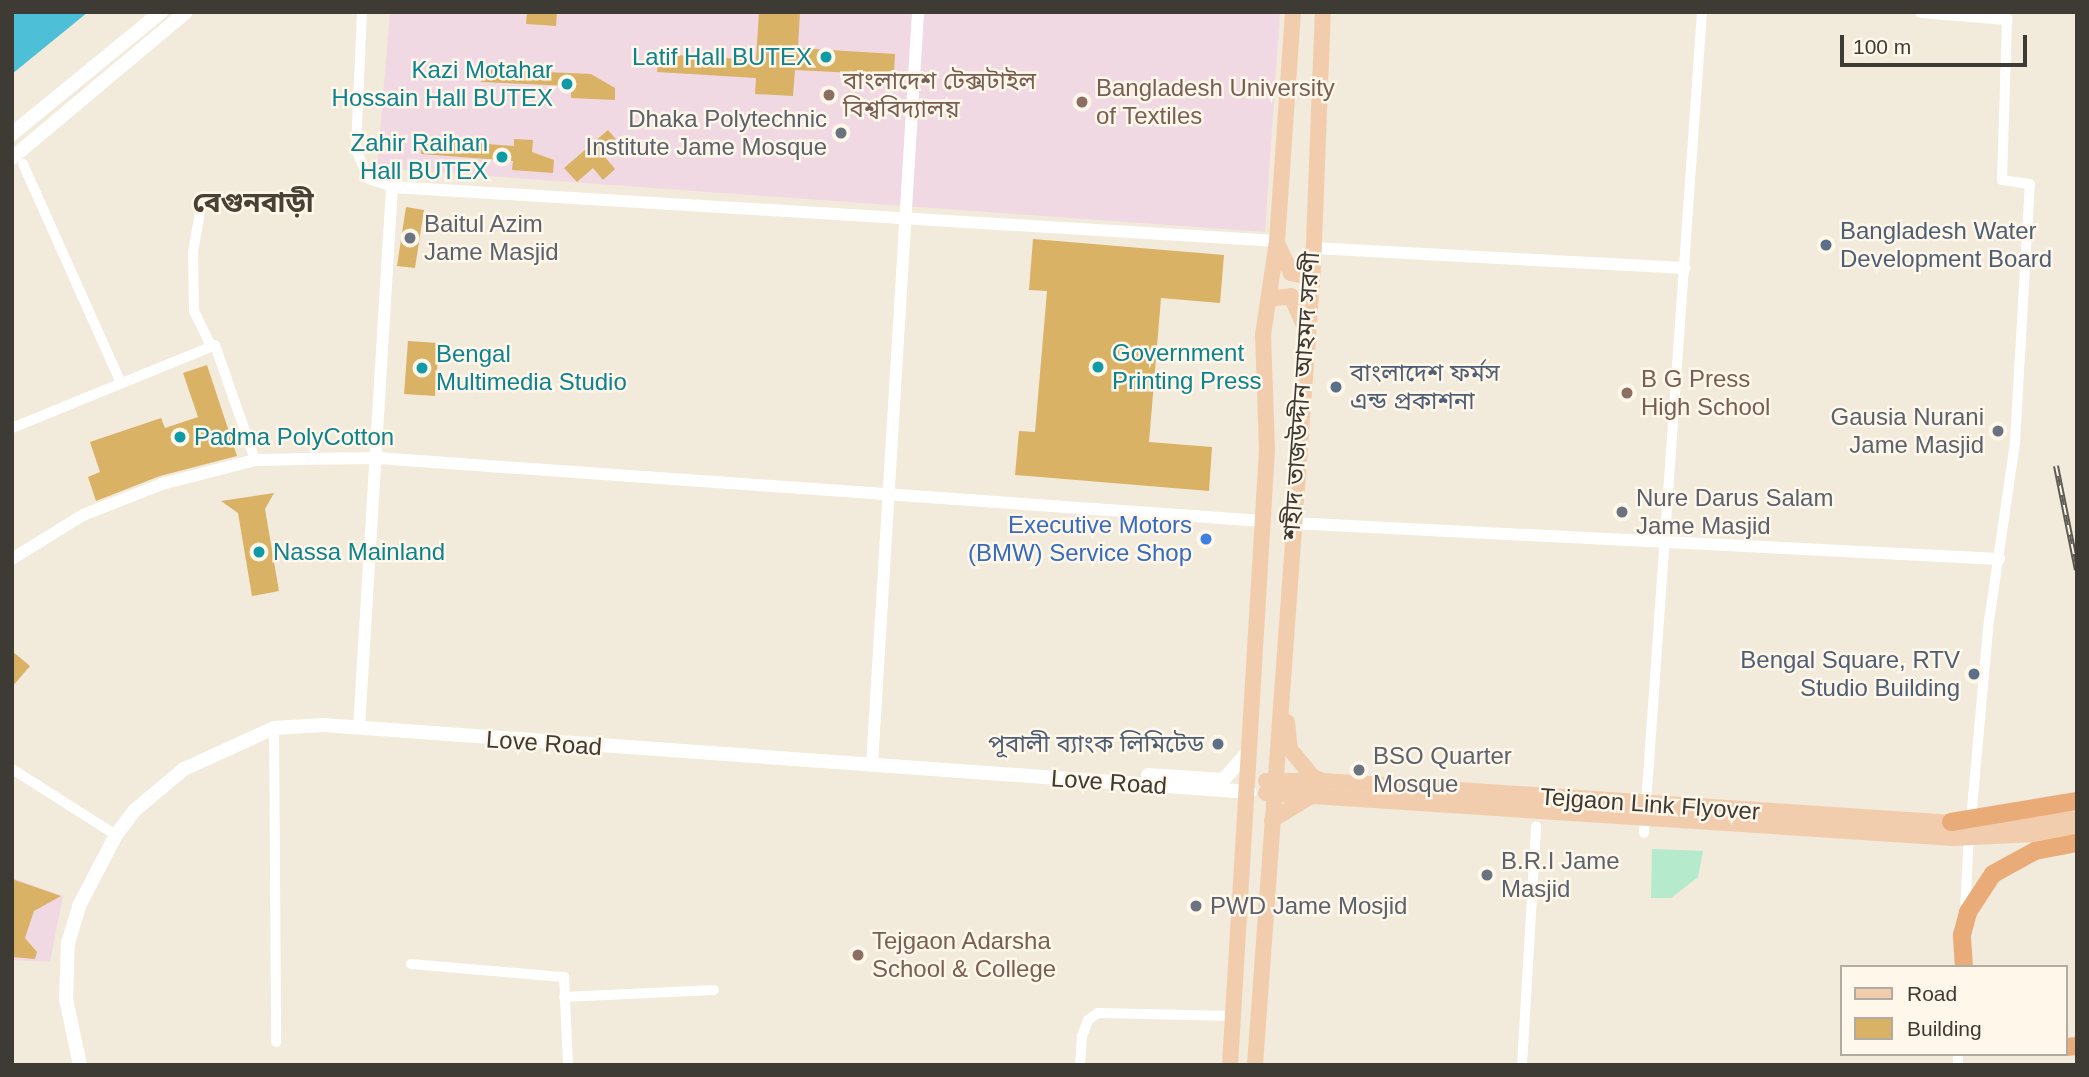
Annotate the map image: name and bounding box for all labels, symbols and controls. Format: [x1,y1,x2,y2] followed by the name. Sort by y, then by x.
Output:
[1844,21,2031,65] scale bar
[1853,35,1911,58] text: 100 m
[632,43,812,71] place label: Latif Hall BUTEX
[818,49,834,65] marker: Latif Hall BUTEX
[332,56,553,112] place label: Kazi Motahar Hossain Hall BUTEX
[843,67,1036,123] place label: বাংলাদেশ টেক্সটাইল বিশ্ববিদ্যালয়
[1096,74,1335,130] place label: Bangladesh University of Textiles
[559,76,575,92] marker: Kazi Motahar Hossain Hall BUTEX
[821,87,837,103] marker: বাংলাদেশ টেক্সটাইল বিশ্ববিদ্যালয়
[1074,94,1090,110] marker: Bangladesh University of Textiles
[586,105,827,161] place label: Dhaka Polytechnic Institute Jame Mosque
[833,125,849,141] marker: Dhaka Polytechnic Institute Jame Mosque
[351,129,488,185] place label: Zahir Raihan Hall BUTEX
[494,149,510,165] marker: Zahir Raihan Hall BUTEX
[192,186,314,220] district label: বেগুনবাড়ী
[424,210,559,266] place label: Baitul Azim Jame Masjid
[1840,217,2052,273] place label: Bangladesh Water Development Board
[402,230,418,246] marker: Baitul Azim Jame Masjid
[1818,237,1834,253] marker: Bangladesh Water Development Board
[1277,251,1325,541] street label: শহীদ তাজউদ্দীন আহমদ সরণী
[1112,339,1261,395] place label: Government Printing Press
[436,340,627,396] place label: Bengal Multimedia Studio
[1090,359,1106,375] marker: Government Printing Press
[1350,359,1500,415] place label: বাংলাদেশ ফর্মস এন্ড প্রকাশনা
[414,360,430,376] marker: Bengal Multimedia Studio
[1641,365,1770,421] place label: B G Press High School
[1328,379,1344,395] marker: বাংলাদেশ ফর্মস এন্ড প্রকাশনা
[1619,385,1635,401] marker: B G Press High School
[1831,403,1984,459] place label: Gausia Nurani Jame Masjid
[194,423,394,451] place label: Padma PolyCotton
[1990,423,2006,439] marker: Gausia Nurani Jame Masjid
[172,429,188,445] marker: Padma PolyCotton
[1636,484,1833,540] place label: Nure Darus Salam Jame Masjid
[1614,504,1630,520] marker: Nure Darus Salam Jame Masjid
[968,511,1192,567] place label: Executive Motors (BMW) Service Shop
[1198,531,1214,547] marker: Executive Motors (BMW) Service Shop
[273,538,445,566] place label: Nassa Mainland
[251,544,267,560] marker: Nassa Mainland
[1740,646,1960,702] place label: Bengal Square, RTV Studio Building
[1966,666,1982,682] marker: Bengal Square, RTV Studio Building
[485,725,603,761] street label: Love Road
[988,730,1204,758] place label: পূবালী ব্যাংক লিমিটেড
[1210,736,1226,752] marker: পূবালী ব্যাংক লিমিটেড
[1373,742,1512,798] place label: BSO Quarter Mosque
[1351,762,1367,778] marker: BSO Quarter Mosque
[1050,764,1168,800] street label: Love Road
[1539,782,1761,826] street label: Tejgaon Link Flyover
[1501,847,1620,903] place label: B.R.I Jame Masjid
[1479,867,1495,883] marker: B.R.I Jame Masjid
[1210,892,1407,920] place label: PWD Jame Mosjid
[1188,898,1204,914] marker: PWD Jame Mosjid
[872,927,1056,983] place label: Tejgaon Adarsha School & College
[850,947,866,963] marker: Tejgaon Adarsha School & College
[1840,965,2068,1056] legend
[1907,982,1957,1005] text: Road
[1907,1017,1982,1040] text: Building

